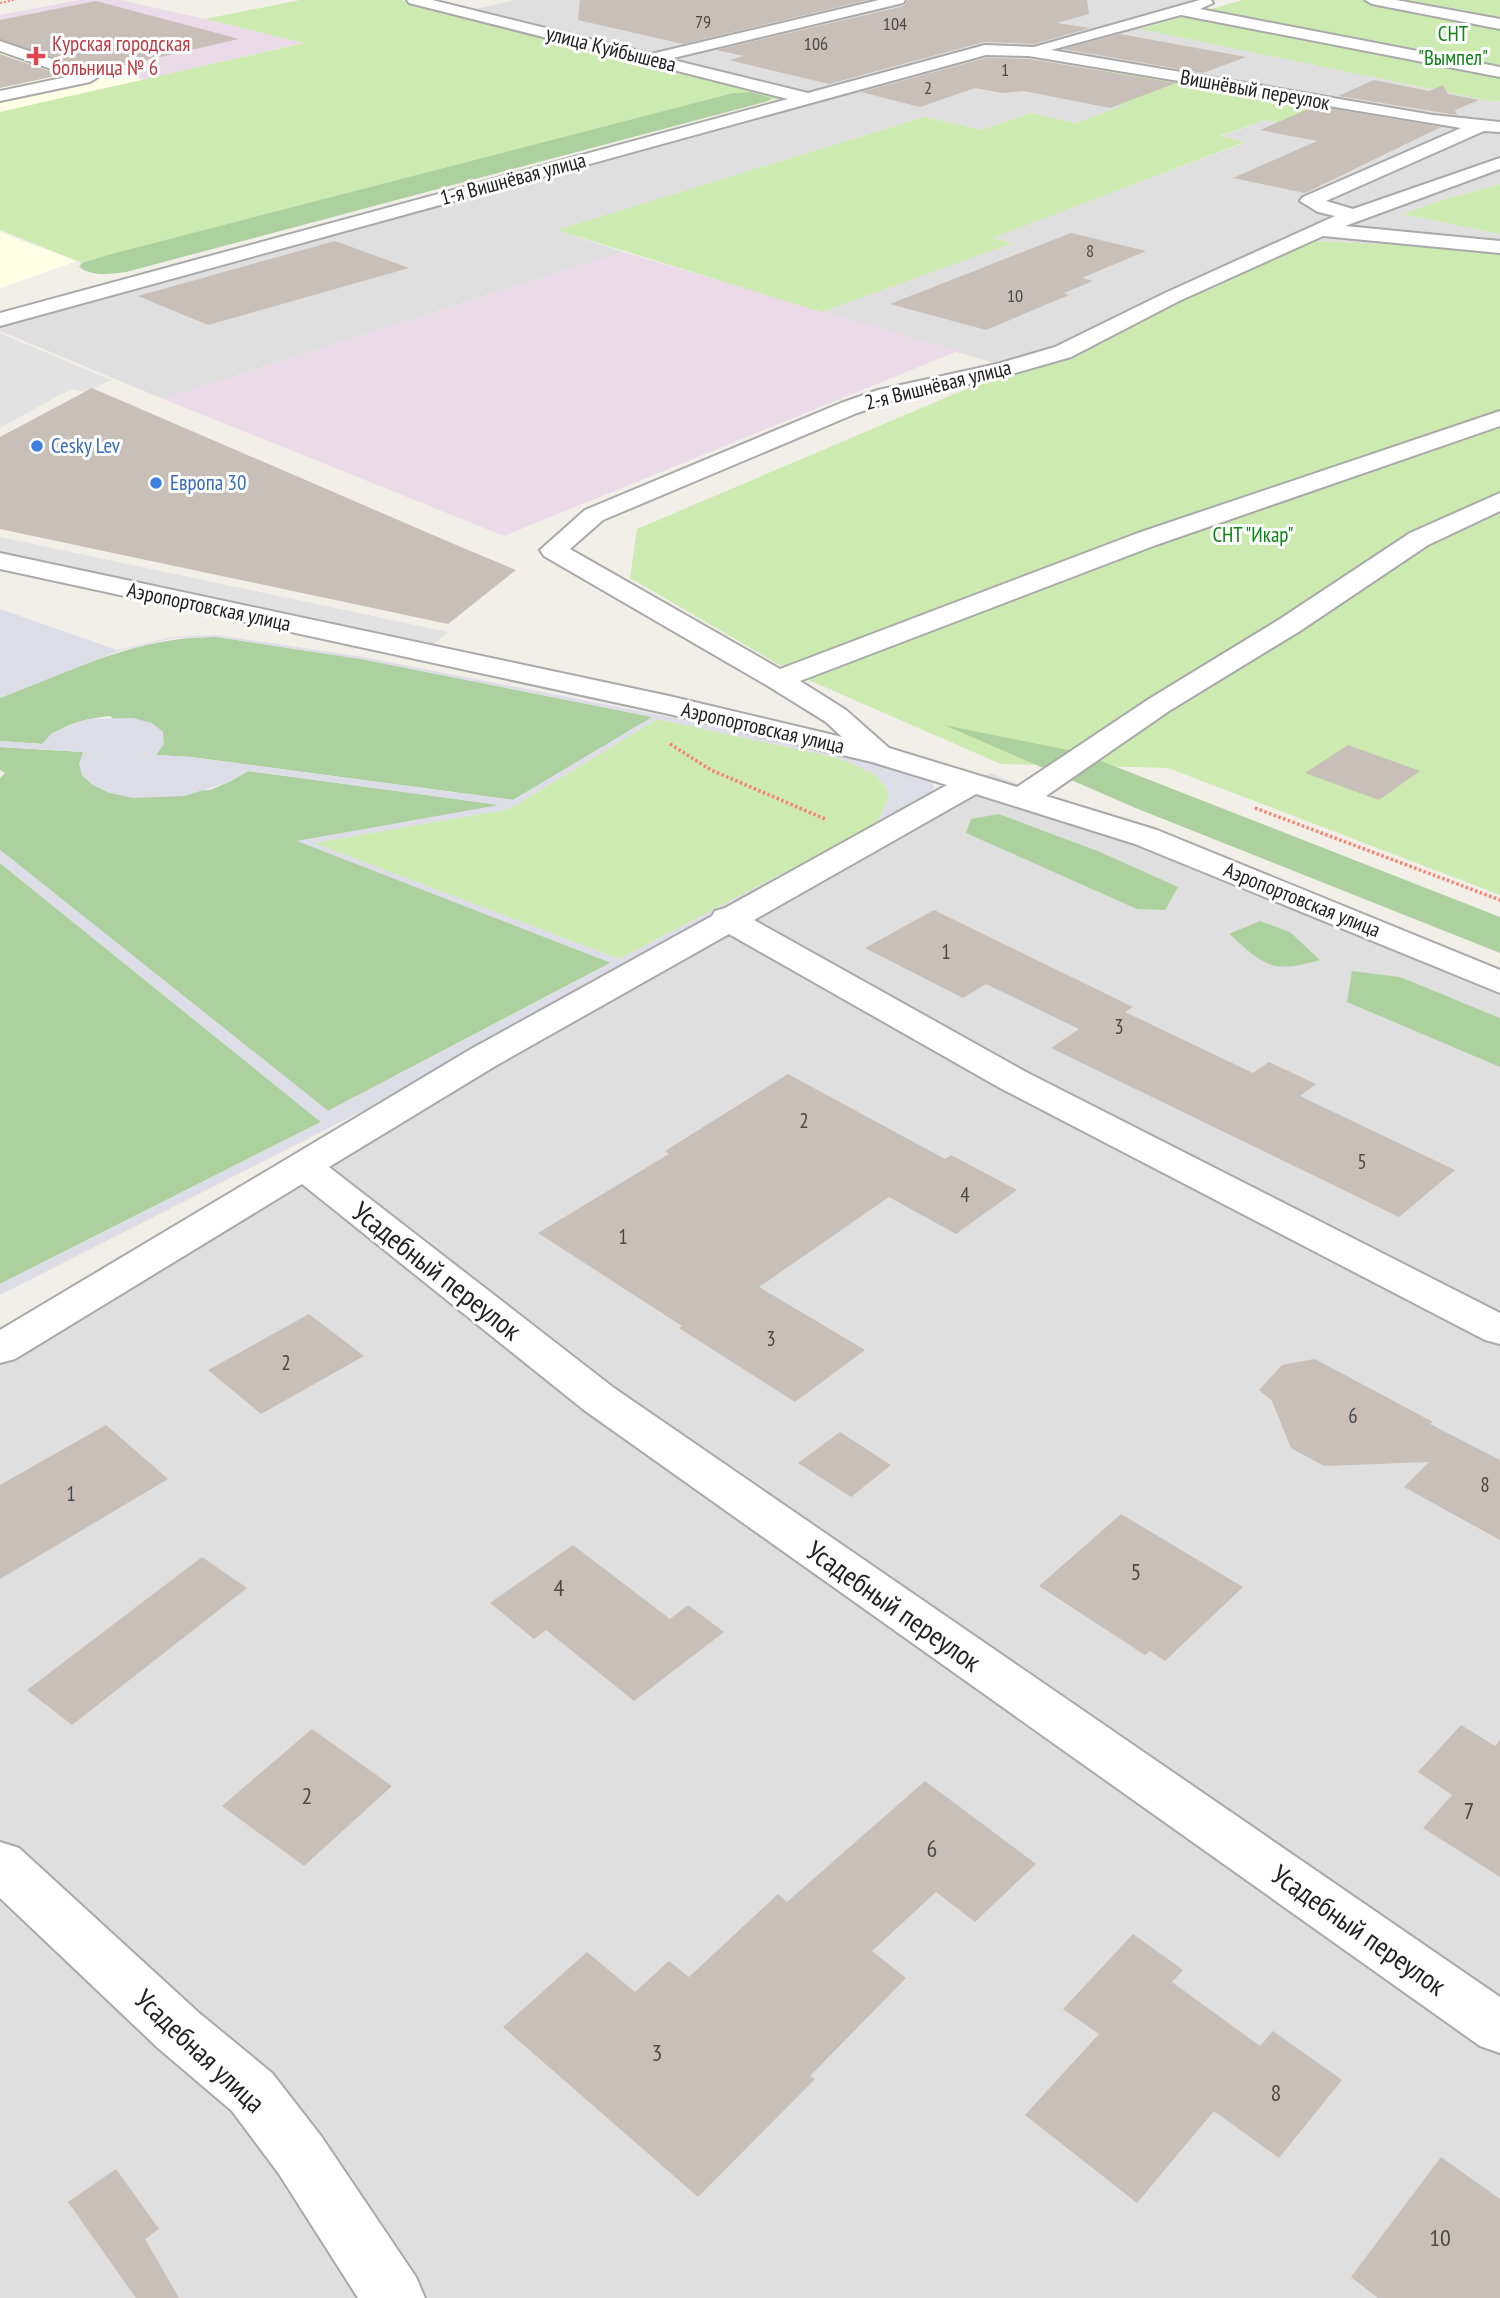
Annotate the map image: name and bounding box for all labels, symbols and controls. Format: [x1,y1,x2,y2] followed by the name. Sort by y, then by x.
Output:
[695,10,711,33] house number: 79
[883,12,907,35] house number: 104
[543,19,679,78] street label: улица Куйбышева
[1418,20,1488,71] park label: СНТ "Вымпел"
[52,30,190,81] place label: Курская городская больница № 6
[804,32,828,55] house number: 106
[26,46,46,66] marker: Курская городская больница № 6
[1001,58,1009,81] house number: 1
[1178,63,1332,116] street label: Вишнёвый переулок
[924,76,932,99] house number: 2
[437,146,589,211] street label: 1-я Вишнёвая улица
[1086,239,1094,262] house number: 8
[1007,284,1023,307] house number: 10
[862,353,1014,416] street label: 2-я Вишнёвая улица
[51,432,121,459] place label: Cesky Lev
[29,438,45,454] marker: Cesky Lev
[170,469,246,496] place label: Европа 30
[148,475,164,491] marker: Европа 30
[1213,521,1293,548] park label: СНТ "Икар"
[125,576,293,637] street label: Аэропортовская улица
[679,696,847,759] street label: Аэропортовская улица
[1220,856,1384,943] street label: Аэропортовская улица
[941,938,951,965] house number: 1
[1114,1013,1124,1040] house number: 3
[799,1107,809,1134] house number: 2
[1357,1148,1367,1175] house number: 5
[960,1181,970,1208] house number: 4
[345,1193,530,1348] street label: Усадебный переулок
[618,1223,628,1250] house number: 1
[766,1325,776,1352] house number: 3
[281,1349,291,1376] house number: 2
[1348,1402,1358,1429] house number: 6
[1480,1471,1490,1498] house number: 8
[66,1480,76,1507] house number: 1
[800,1532,989,1680] street label: Усадебный переулок
[1131,1556,1141,1587] house number: 5
[554,1572,565,1603] house number: 4
[302,1780,312,1811] house number: 2
[1464,1795,1474,1826] house number: 7
[927,1833,937,1864] house number: 6
[1265,1856,1454,2004] street label: Усадебный переулок
[127,1981,273,2121] street label: Усадебная улица
[652,2037,662,2068] house number: 3
[1271,2077,1281,2108] house number: 8
[1429,2222,1451,2253] house number: 10

